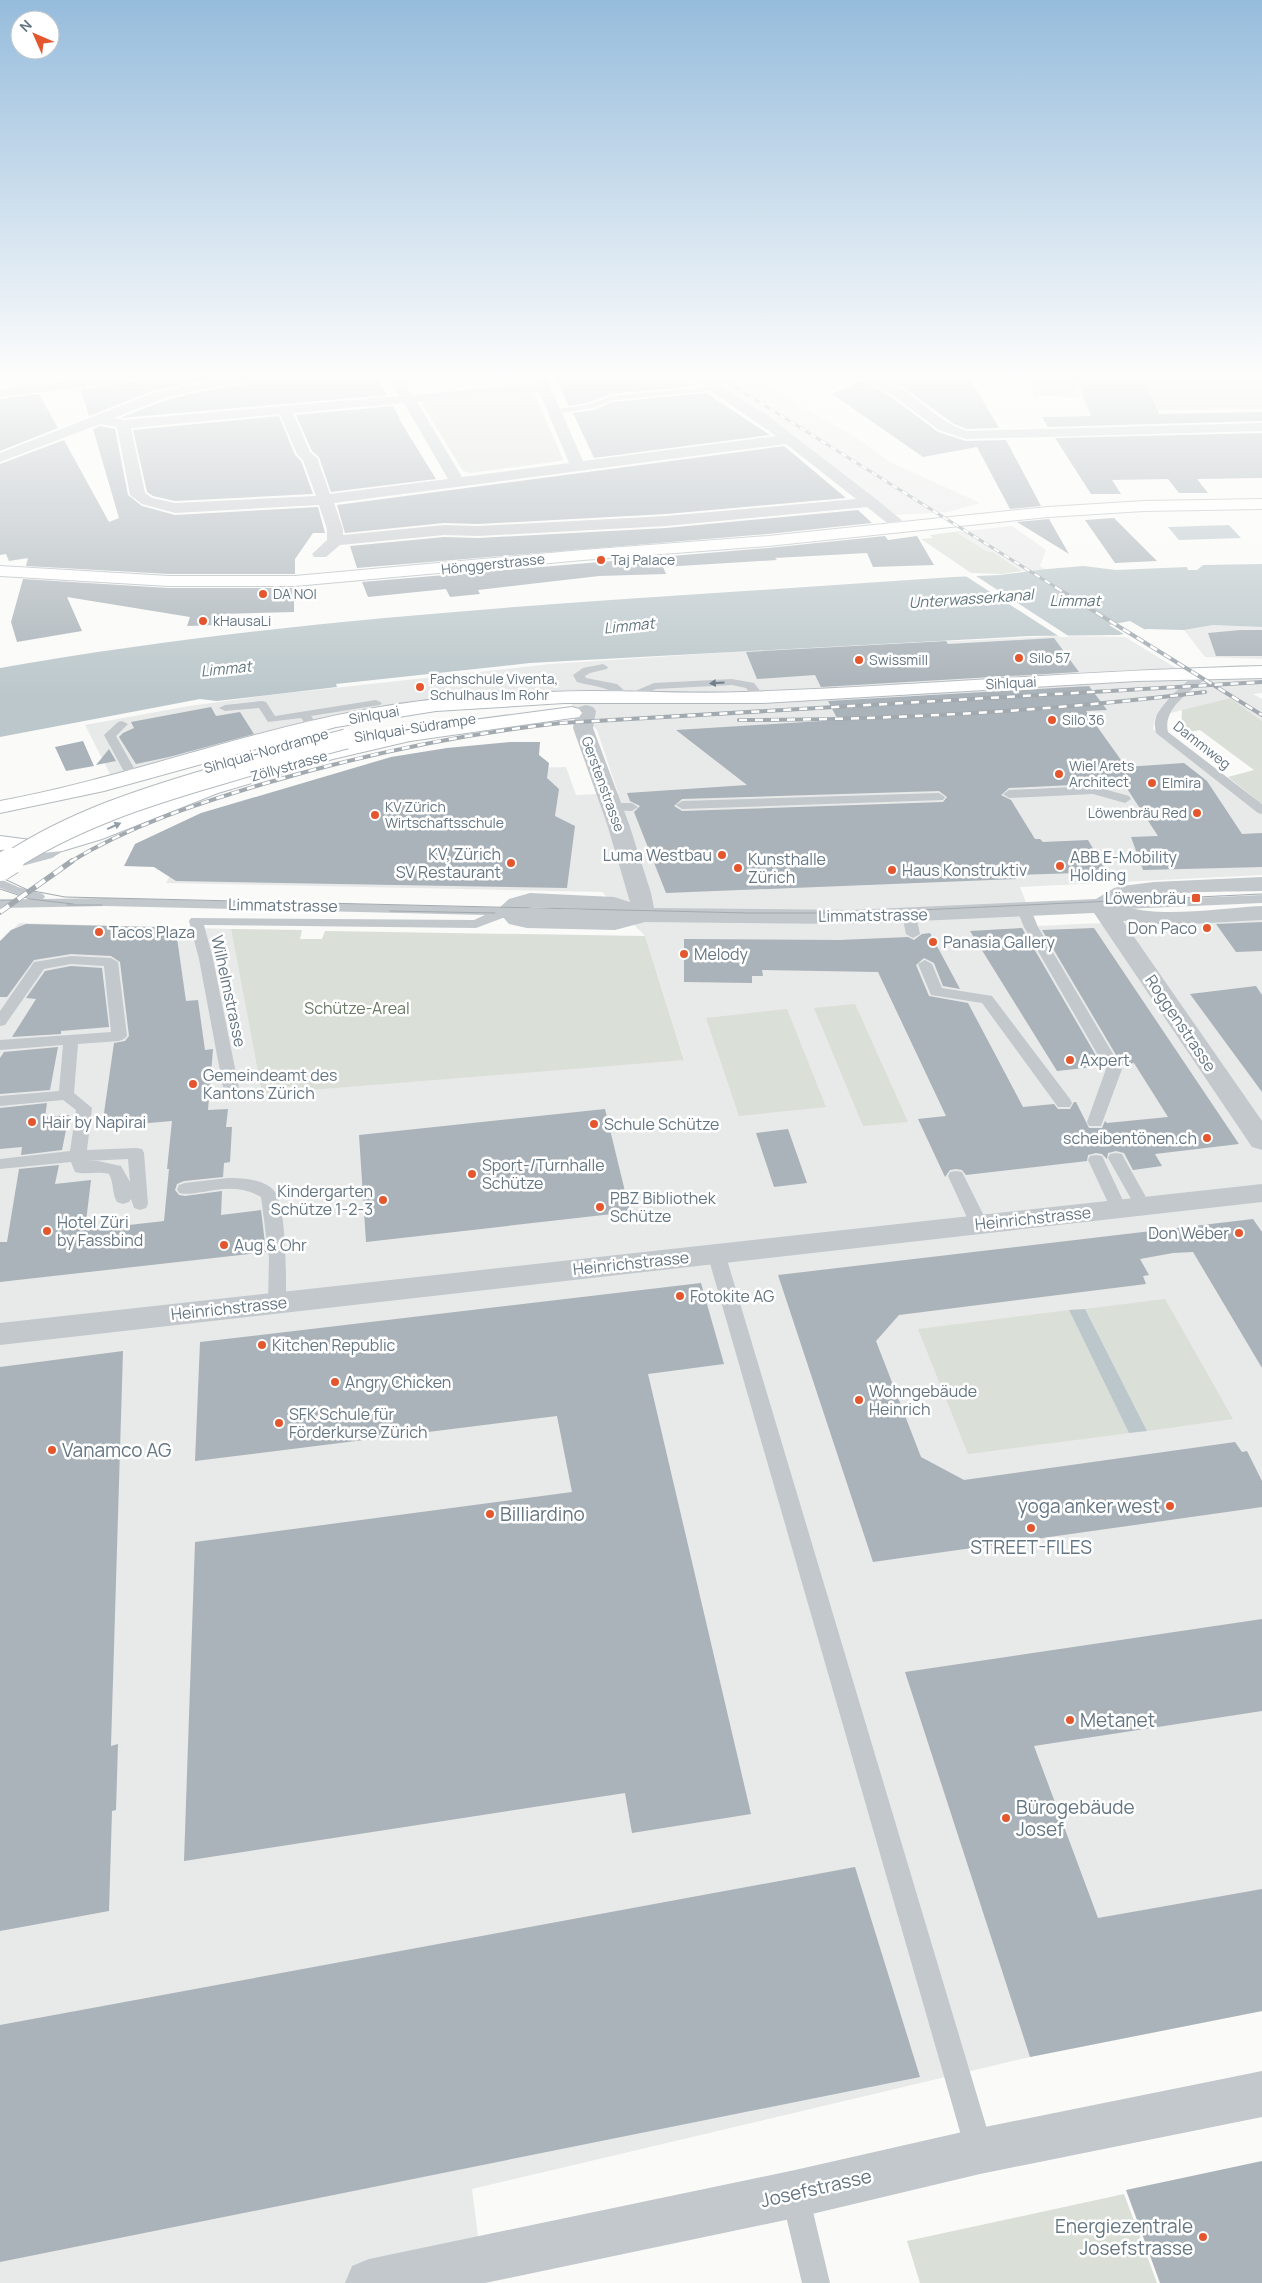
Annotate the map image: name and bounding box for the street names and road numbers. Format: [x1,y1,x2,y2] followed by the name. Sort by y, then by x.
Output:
[440,549,546,578] street label: Hönggerstrasse
[985,672,1037,693] street label: Sihlquai
[347,701,401,728] street label: Sihlquai
[353,708,477,747] street label: Sihlquai-Südrampe
[1170,716,1235,773] street label: Dammweg
[201,724,330,777] street label: Sihlquai-Nordrampe
[577,734,630,834] street label: Gerstenstrasse
[248,745,330,786] street label: Zöllystrasse
[228,893,338,917] street label: Limmatstrasse
[818,903,928,927] street label: Limmatstrasse
[206,933,252,1049] street label: Wilhelmstrasse
[1140,970,1222,1076] street label: Roggenstrasse
[974,1201,1092,1235] street label: Heinrichstrasse
[572,1246,690,1280] street label: Heinrichstrasse
[170,1291,288,1325] street label: Heinrichstrasse
[758,2163,874,2213] street label: Josefstrasse

